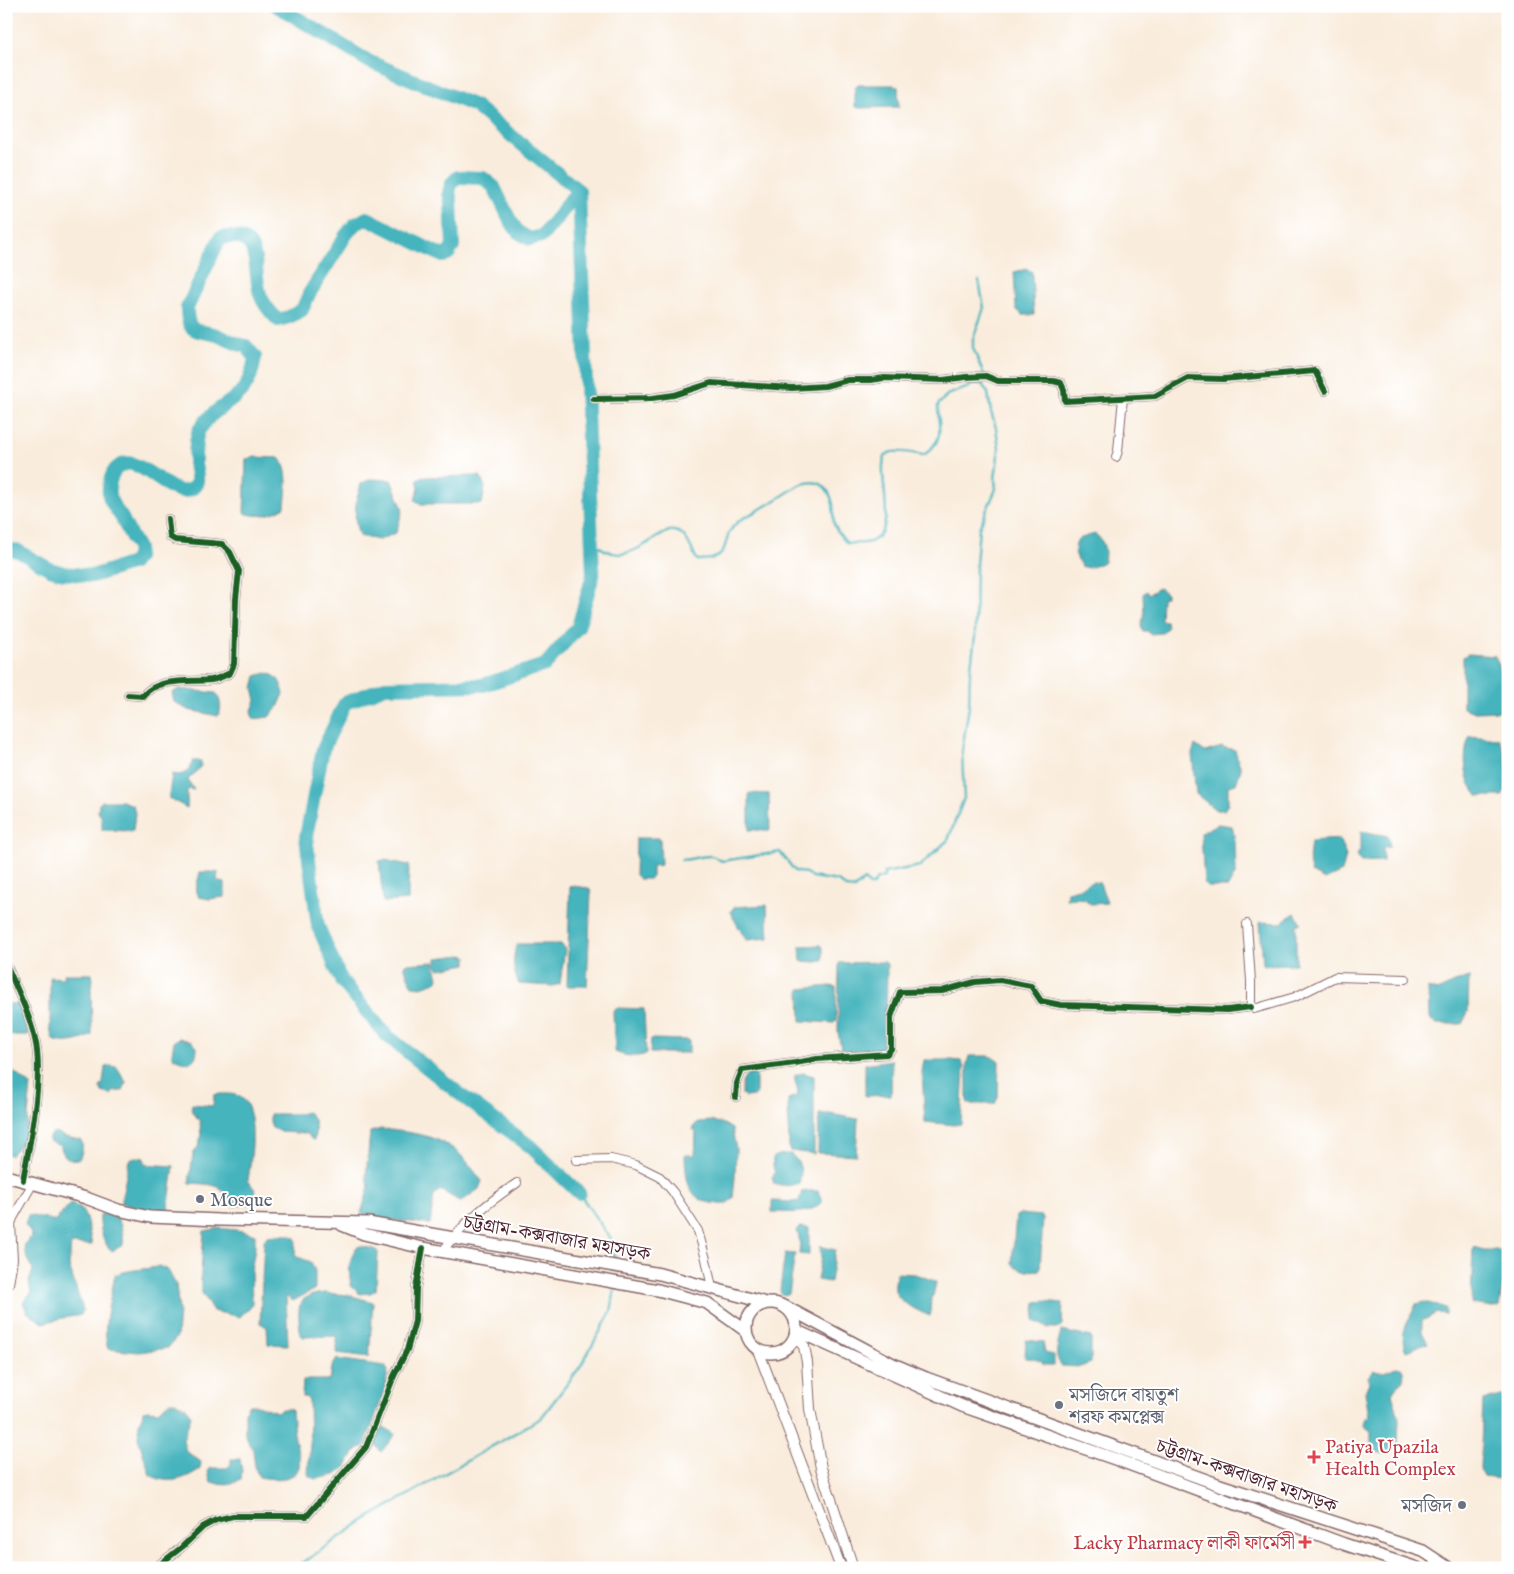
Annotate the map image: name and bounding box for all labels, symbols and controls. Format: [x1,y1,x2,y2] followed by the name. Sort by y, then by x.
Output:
[210,1189,273,1213] place label: Mosque
[194,1193,206,1205] marker: Mosque
[460,1210,653,1267] street label: চট্টগ্রাম-কক্সবাজার মহাসড়ক
[1068,1383,1180,1430] place label: মসজিদে বায়তুশ শরফ কমপ্লেক্স
[1053,1399,1065,1411] marker: মসজিদে বায়তুশ শরফ কমপ্লেক্স
[1152,1433,1341,1519] street label: চট্টগ্রাম-কক্সবাজার মহাসড়ক
[1325,1436,1456,1482] place label: Patiya Upazila Health Complex
[1307,1450,1321,1464] marker: Patiya Upazila Health Complex
[1400,1494,1453,1519] place label: মসজিদ
[1456,1499,1468,1511] marker: মসজিদ
[1073,1531,1295,1556] place label: Lacky Pharmacy লাকী ফার্মেসী
[1299,1536,1311,1548] marker: Lacky Pharmacy লাকী ফার্মেসী

